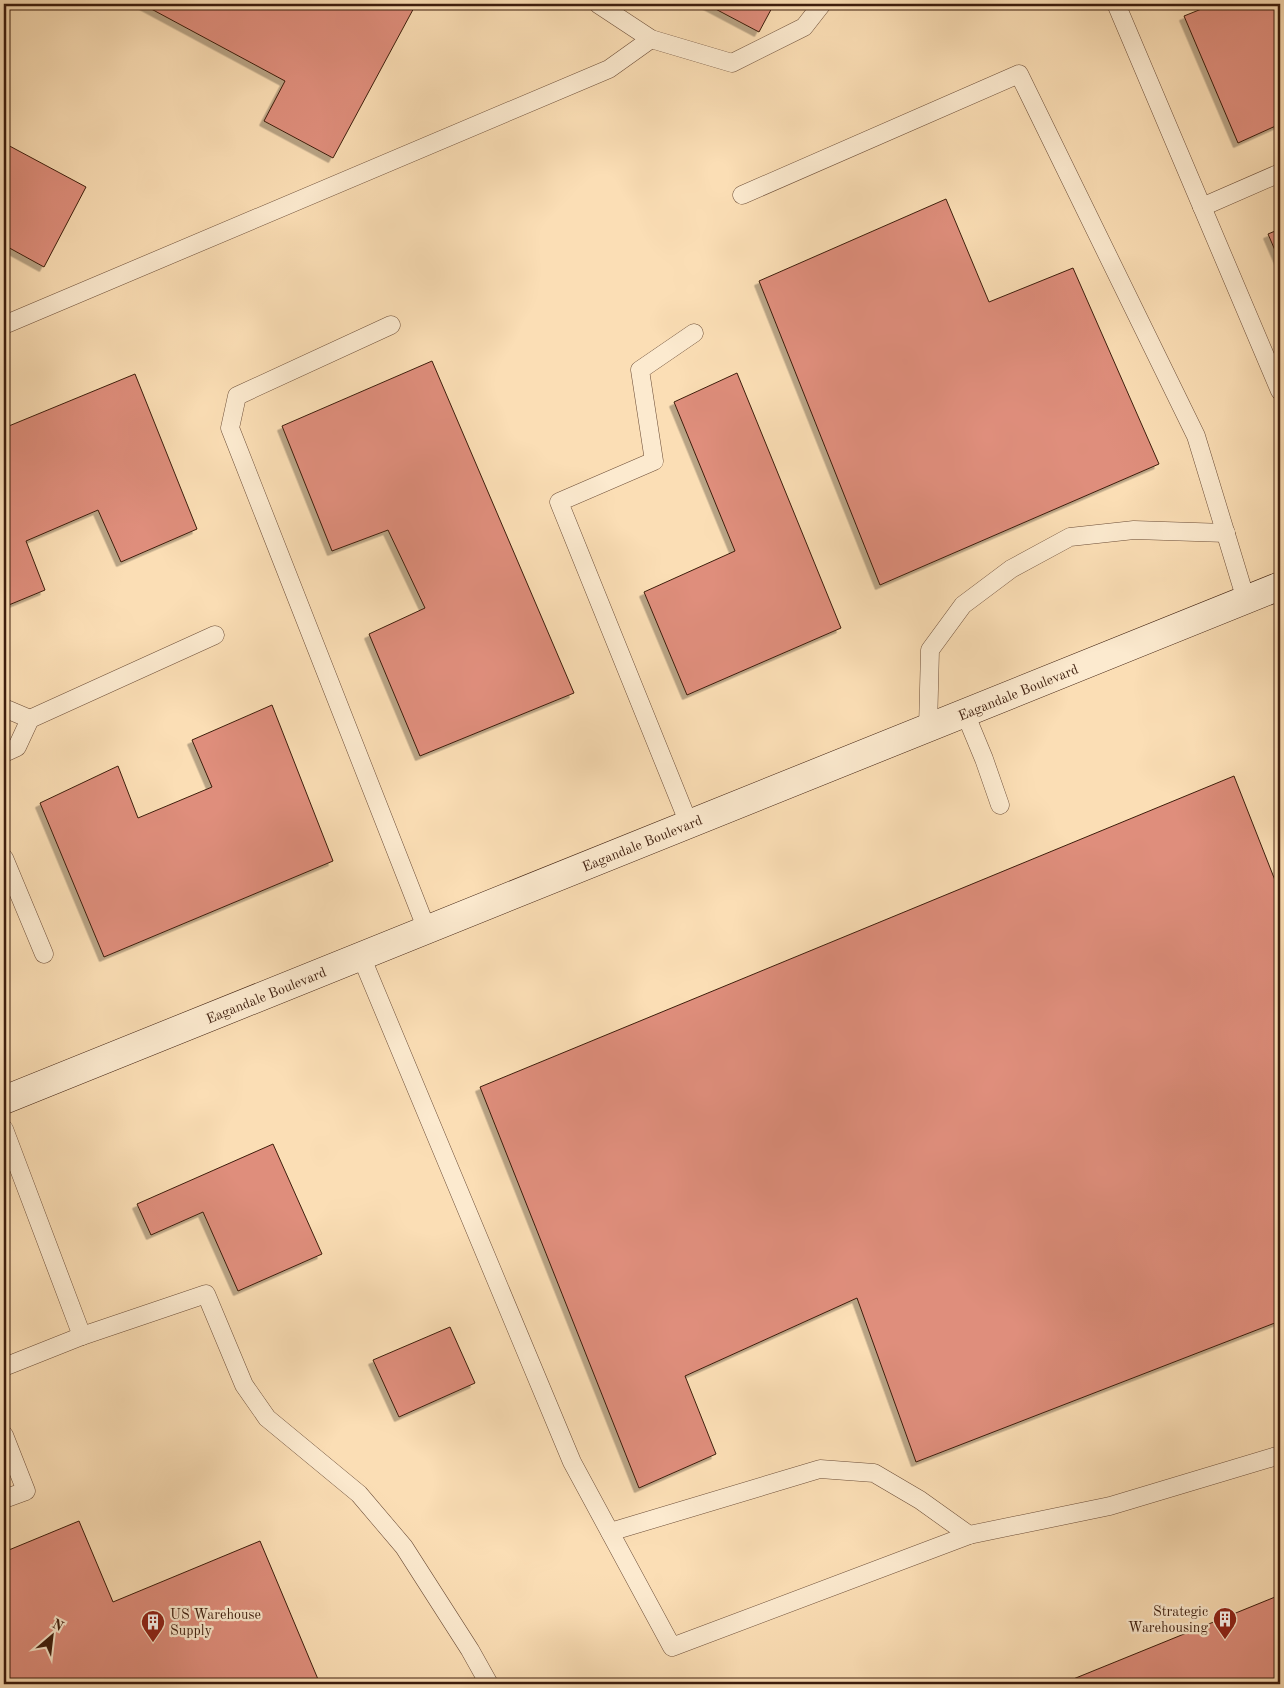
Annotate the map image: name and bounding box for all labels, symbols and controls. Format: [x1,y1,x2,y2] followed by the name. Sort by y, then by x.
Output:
[956,662,1080,723] street label: Eagandale Boulevard
[580,813,704,874] street label: Eagandale Boulevard
[204,965,328,1026] street label: Eagandale Boulevard
[1128,1605,1208,1635] place label: Strategic Warehousing
[1212,1606,1238,1640] building icon: Strategic Warehousing
[170,1608,261,1638] place label: US Warehouse Supply
[140,1609,166,1643] building icon: US Warehouse Supply
[28,1610,78,1660] north arrow
[50,1617,66,1634] text: N

